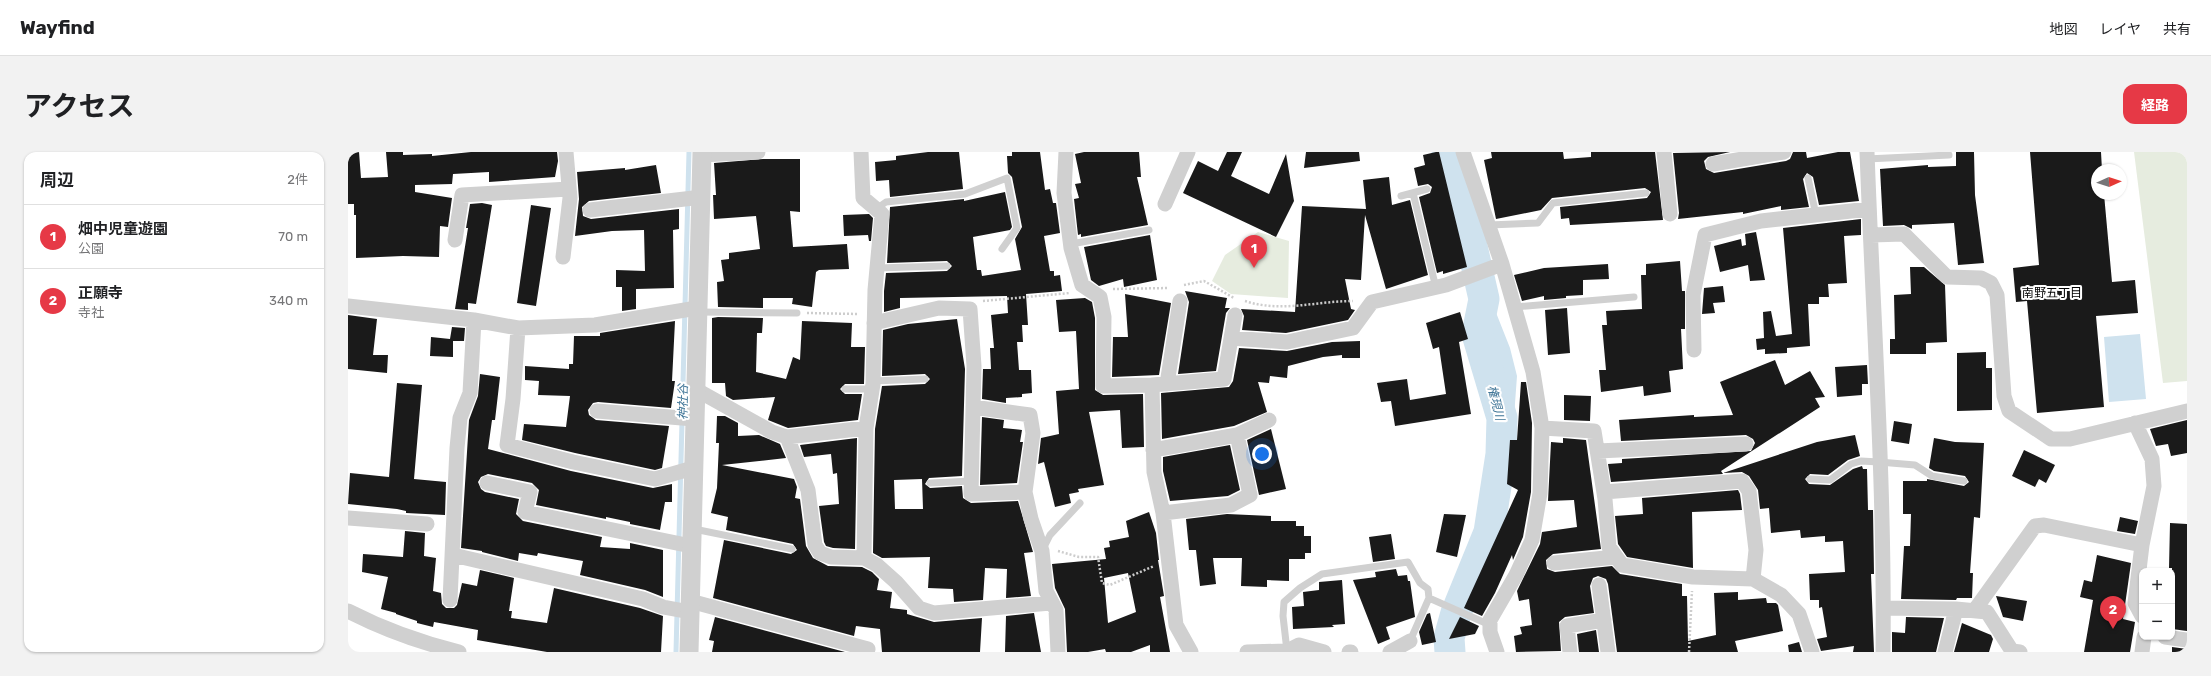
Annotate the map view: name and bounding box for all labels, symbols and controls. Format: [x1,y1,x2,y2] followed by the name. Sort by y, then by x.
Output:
[20,16,95,39] text: Wayfind
[2049,21,2077,38] text: 地図
[2099,21,2141,38] text: レイヤ
[2163,21,2191,38] text: 共有
[2123,84,2187,124] button: 経路
[24,90,135,123] text: アクセス
[2091,164,2127,200] north arrow
[40,170,74,190] text: 周辺
[287,172,308,187] text: 2件
[78,220,168,238] text: 畑中児童遊園
[50,229,56,244] text: 1
[278,229,308,244] text: 70 m
[1241,235,1267,268] pin: 1
[78,241,104,256] text: 公園
[78,284,123,302] text: 正願寺
[2022,286,2082,300] district label: 南野五丁目
[49,293,57,308] text: 2
[269,293,308,308] text: 340 m
[78,305,104,320] text: 寺社
[676,383,690,420] water label: 神社谷
[1485,384,1508,424] water label: 権現川
[1252,444,1272,464] your location
[2139,568,2175,640] map controls
[2139,568,2175,604] button: +
[2100,596,2126,629] pin: 2
[2139,604,2175,640] button: −

